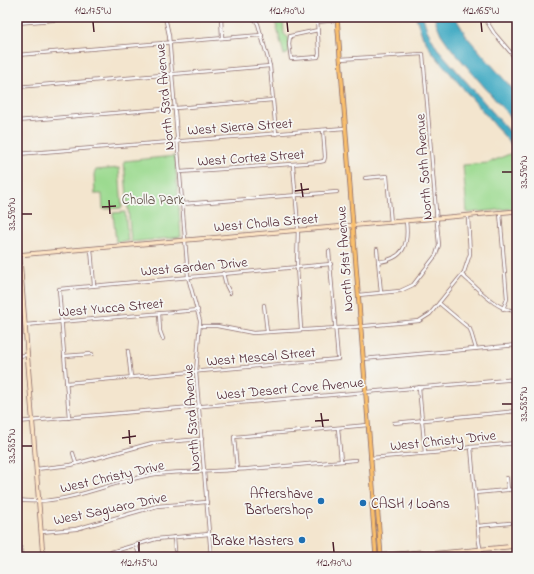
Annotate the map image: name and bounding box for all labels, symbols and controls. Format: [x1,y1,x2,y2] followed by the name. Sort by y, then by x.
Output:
[75,4,112,19] text: 112.175°W
[269,4,305,19] text: 112.170°W
[462,4,500,19] text: 112.165°W
[150,42,181,151] street label: North 53rd Avenue
[410,112,439,221] street label: North 50th Avenue
[187,113,294,142] street label: West Sierra Street
[197,144,306,173] street label: West Cortez Street
[517,155,532,188] text: 33.590°N
[122,190,185,211] park label: Cholla Park
[5,197,20,230] text: 33.590°N
[331,205,360,312] street label: North 51st Avenue
[213,208,319,239] street label: West Cholla Street
[140,252,249,283] street label: West Garden Drive
[58,293,165,324] street label: West Yucca Street
[206,342,317,373] street label: West Mescal Street
[178,363,207,472] street label: North 53rd Avenue
[216,373,365,406] street label: West Desert Cove Avenue
[517,386,532,421] text: 33.585°N
[389,425,498,458] street label: West Christy Drive
[5,428,20,463] text: 33.585°N
[58,455,167,501] street label: West Christy Drive
[244,484,314,521] place label: Aftershave Barbershop
[52,487,170,533] street label: West Saguaro Drive
[371,494,450,515] place label: CASH 1 Loans
[316,496,326,506] marker: Aftershave Barbershop
[358,498,368,508] marker: CASH 1 Loans
[210,531,294,552] place label: Brake Masters
[297,535,307,545] marker: Brake Masters
[121,556,158,571] text: 112.175°W
[316,556,352,571] text: 112.170°W

